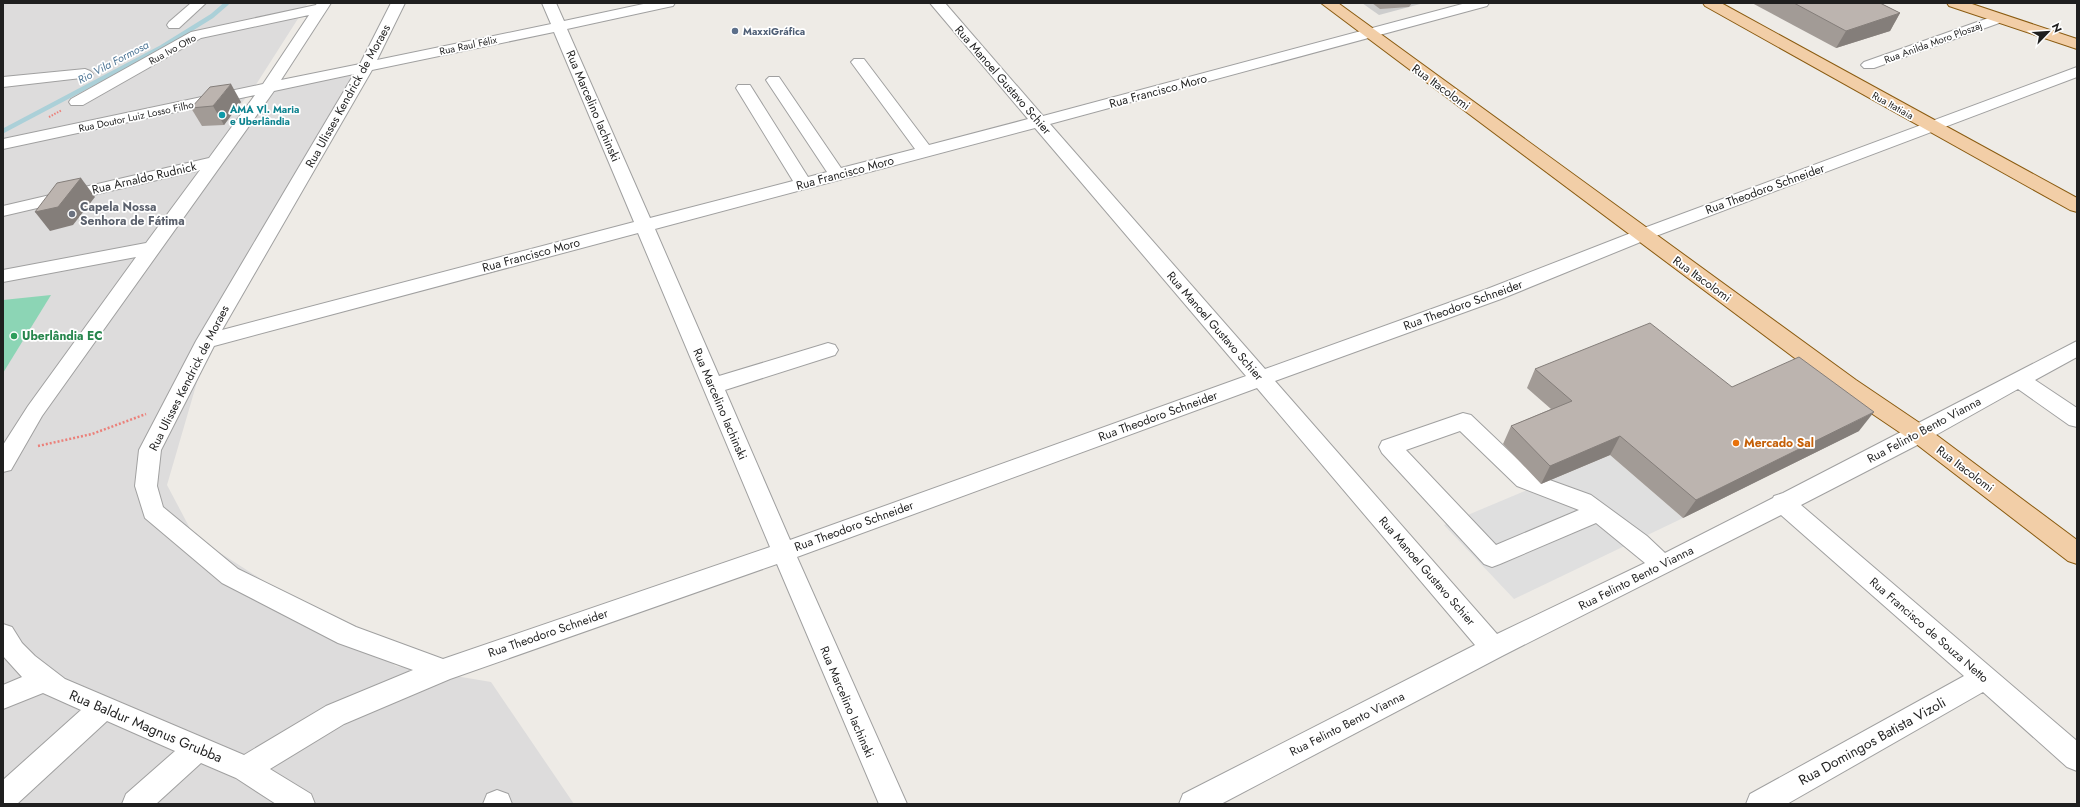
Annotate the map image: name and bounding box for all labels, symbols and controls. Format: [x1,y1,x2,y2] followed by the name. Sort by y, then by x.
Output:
[2028,12,2068,52] north arrow
[1882,18,1984,67] street label: Rua Anilda Moro Ploszaj
[2048,20,2066,35] text: N
[301,21,395,171] street label: Rua Ulisses Kendrick de Moraes
[950,21,1056,139] street label: Rua Manoel Gustavo Schier
[743,24,805,39] place label: MaxxiGráfica
[730,26,740,36] marker: MaxxiGráfica
[146,30,199,69] street label: Rua Ivo Otto
[438,32,499,59] street label: Rua Raul Félix
[75,36,151,88] water label: Rio Vila Formosa
[561,47,625,165] street label: Rua Marcelino Iachinski
[1408,60,1474,114] street label: Rua Itacolomi
[1107,69,1209,113] street label: Rua Francisco Moro
[1869,88,1916,123] street label: Rua Itatiaia
[77,97,196,136] street label: Rua Doutor Luiz Losso Filho
[229,102,299,129] place label: AMA Vl. Maria e Uberlândia
[217,110,227,120] marker: AMA Vl. Maria e Uberlândia
[794,151,896,195] street label: Rua Francisco Moro
[90,157,199,199] street label: Rua Arnaldo Rudnick
[1703,159,1828,219] street label: Rua Theodoro Schneider
[80,198,185,230] place label: Capela Nossa Senhora de Fátima
[67,209,77,219] marker: Capela Nossa Senhora de Fátima
[480,233,582,277] street label: Rua Francisco Moro
[1669,252,1735,306] street label: Rua Itacolomi
[1162,267,1268,385] street label: Rua Manoel Gustavo Schier
[1401,275,1526,335] street label: Rua Theodoro Schneider
[144,302,234,454] street label: Rua Ulisses Kendrick de Moraes
[22,327,103,345] place label: Uberlândia EC
[9,331,19,341] marker: Uberlândia EC
[688,345,752,463] street label: Rua Marcelino Iachinski
[1096,386,1221,446] street label: Rua Theodoro Schneider
[1864,392,1984,468] street label: Rua Felinto Bento Vianna
[1744,434,1814,452] place label: Mercado Sal
[1731,438,1741,448] marker: Mercado Sal
[1932,441,1998,497] street label: Rua Itacolomi
[792,496,917,556] street label: Rua Theodoro Schneider
[1374,512,1480,630] street label: Rua Manoel Gustavo Schier
[1575,541,1697,615] street label: Rua Felinto Bento Vianna
[1865,573,1993,687] street label: Rua Francisco de Souza Netto
[486,604,611,662] street label: Rua Theodoro Schneider
[815,643,879,761] street label: Rua Marcelino Iachinski
[66,685,226,767] street label: Rua Baldur Magnus Grubba
[1286,687,1408,761] street label: Rua Felinto Bento Vianna
[1795,692,1949,790] street label: Rua Domingos Batista Vizoli

